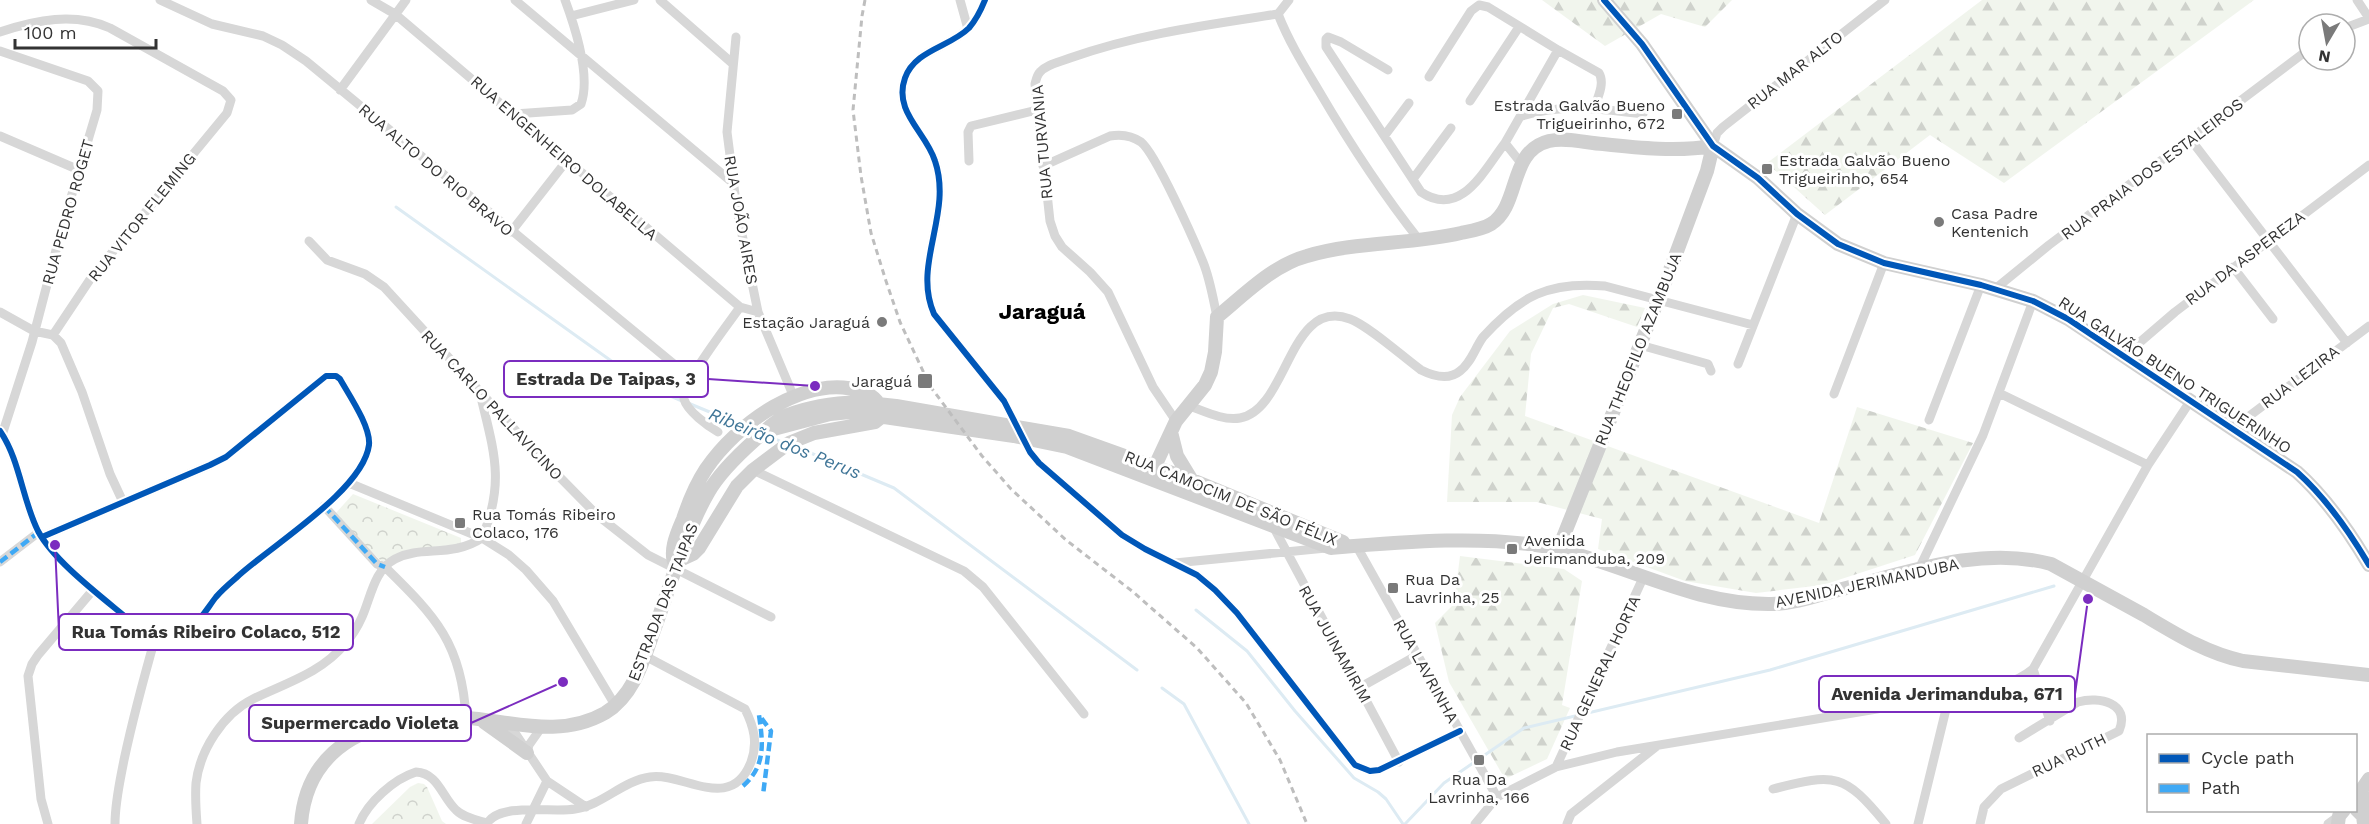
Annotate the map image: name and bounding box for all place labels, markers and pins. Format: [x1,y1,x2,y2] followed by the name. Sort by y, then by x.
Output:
[1494,96,1665,133] place label: Estrada Galvão Bueno Trigueirinho, 672
[1670,107,1684,121] marker: Estrada Galvão Bueno Trigueirinho, 672
[1779,151,1950,188] place label: Estrada Galvão Bueno Trigueirinho, 654
[1760,162,1774,176] marker: Estrada Galvão Bueno Trigueirinho, 654
[1951,204,2038,241] place label: Casa Padre Kentenich
[1932,215,1946,229] marker: Casa Padre Kentenich
[742,313,870,332] place label: Estação Jaraguá
[875,315,889,329] marker: Estação Jaraguá
[504,361,708,397] callout: Estrada De Taipas, 3
[851,372,912,391] place label: Jaraguá
[916,372,934,390] marker: Jaraguá
[472,505,616,542] place label: Rua Tomás Ribeiro Colaco, 176
[453,516,467,530] marker: Rua Tomás Ribeiro Colaco, 176
[1524,531,1665,568] place label: Avenida Jerimanduba, 209
[1505,542,1519,556] marker: Avenida Jerimanduba, 209
[1405,570,1500,607] place label: Rua Da Lavrinha, 25
[1386,581,1400,595] marker: Rua Da Lavrinha, 25
[59,614,353,650] callout: Rua Tomás Ribeiro Colaco, 512
[1819,676,2075,712] callout: Avenida Jerimanduba, 671
[249,705,471,741] callout: Supermercado Violeta
[1472,753,1486,767] marker: Rua Da Lavrinha, 166
[1428,770,1530,807] place label: Rua Da Lavrinha, 166

